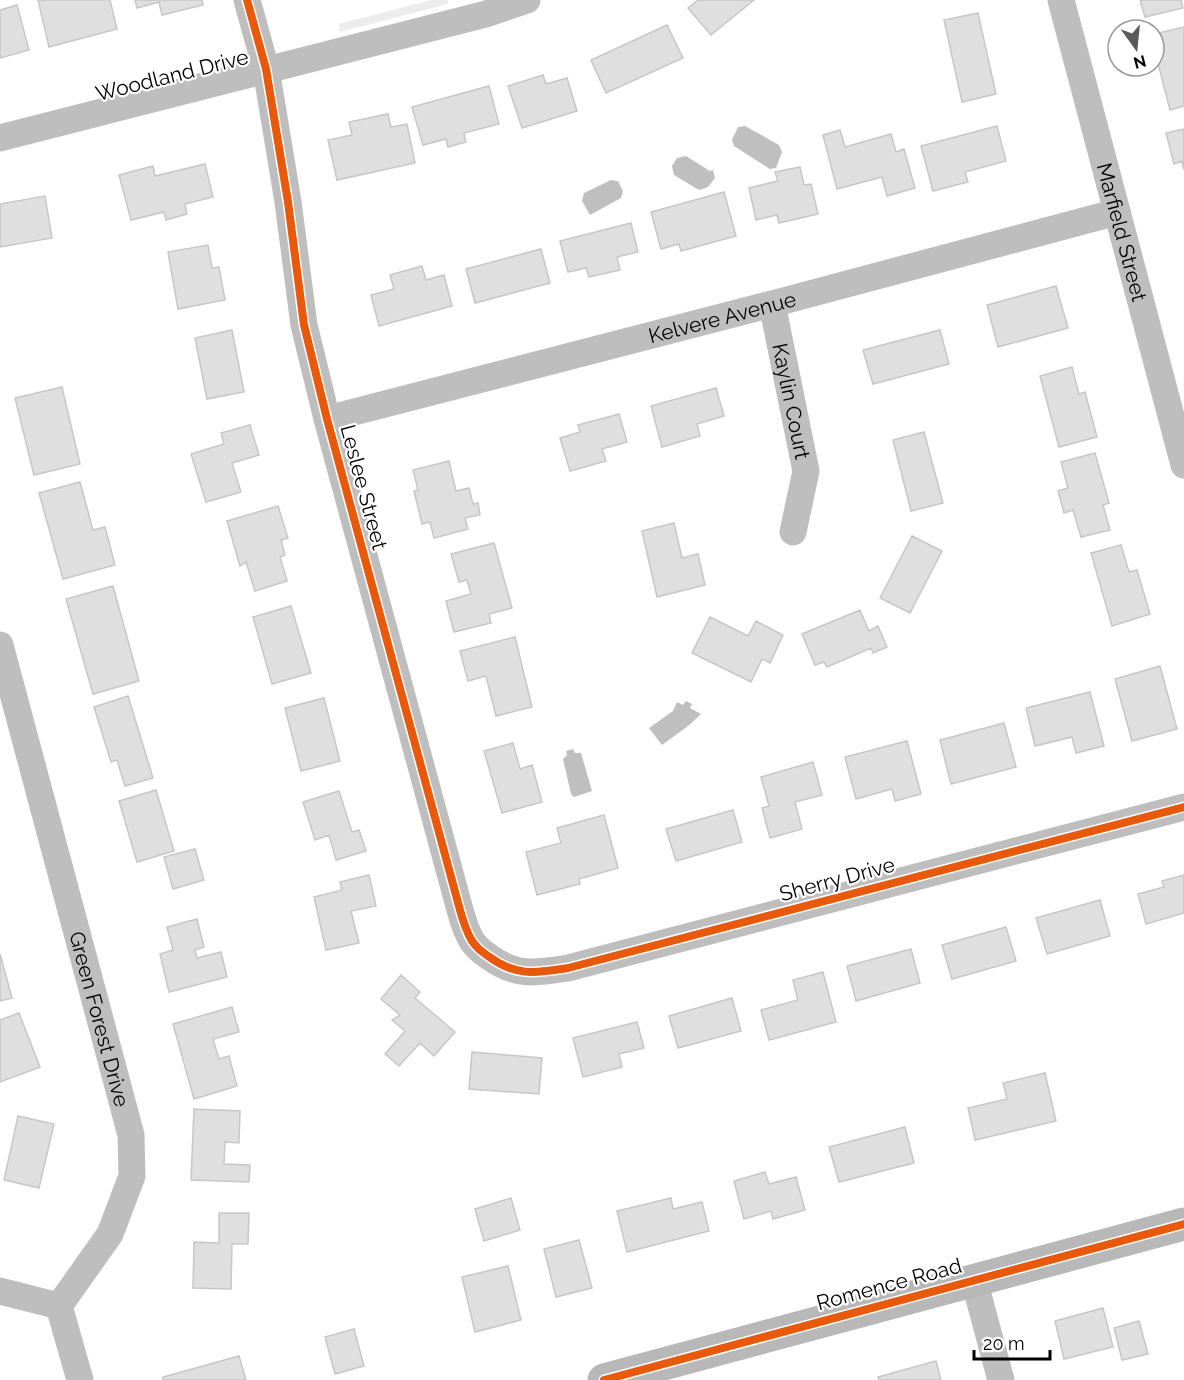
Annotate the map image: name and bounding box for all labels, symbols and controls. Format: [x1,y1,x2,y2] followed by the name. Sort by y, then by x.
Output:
[1106,18,1166,78] north arrow
[93,44,251,106] street label: Woodland Drive
[1131,51,1148,73] text: N
[1092,160,1153,304] street label: Marfield Street
[646,286,799,348] street label: Kelvere Avenue
[768,341,816,461] street label: Kaylin Court
[335,422,393,552] street label: Leslee Street
[777,852,897,906] street label: Sherry Drive
[65,928,135,1109] street label: Green Forest Drive
[814,1253,964,1315] street label: Romence Road
[974,1323,1050,1361] scale bar
[983,1333,1025,1354] text: 20 m

